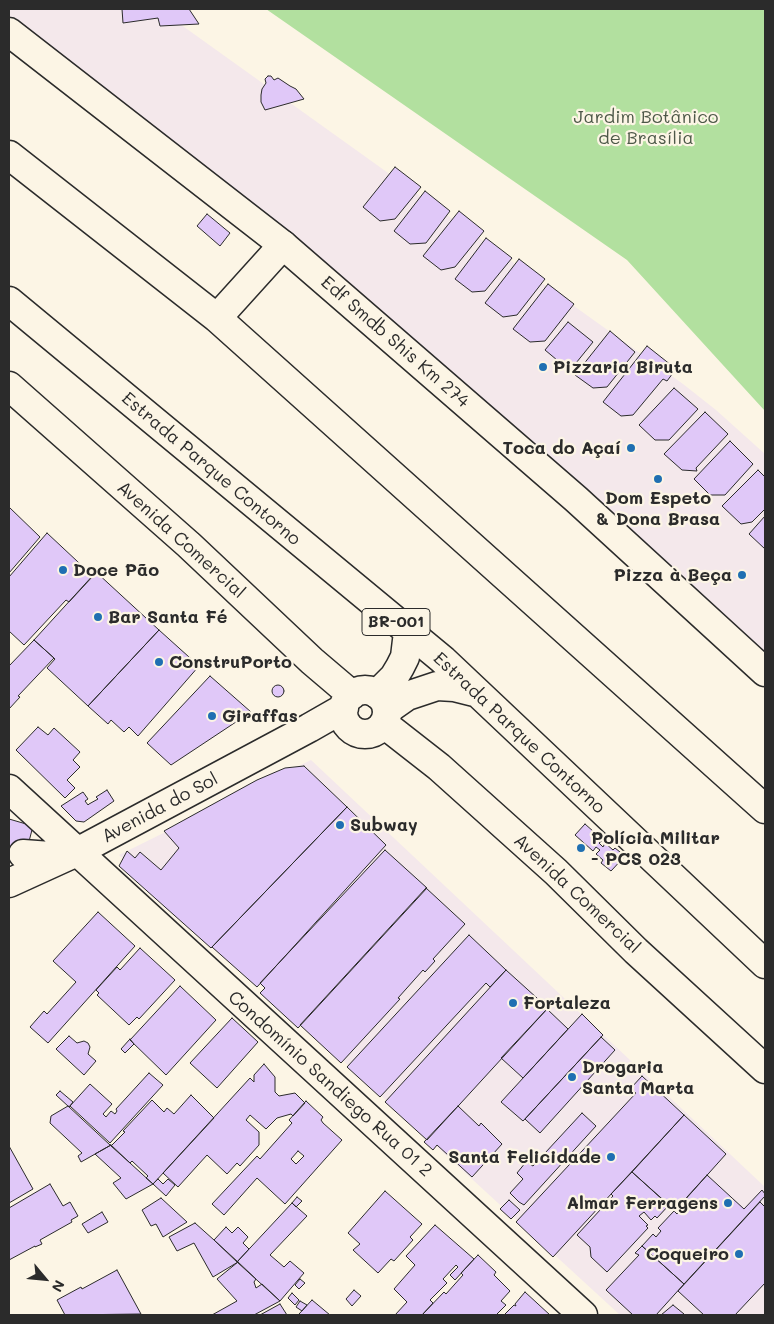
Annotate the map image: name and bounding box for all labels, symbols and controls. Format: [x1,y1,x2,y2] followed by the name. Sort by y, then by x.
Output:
[574,106,718,148] park label: Jardim Botânico de Brasília
[316,272,474,412] street label: Edf Smdb Shis Km 274
[553,356,693,378] place label: Pizzaria Biruta
[537,361,549,373] marker: Pizzaria Biruta
[117,388,305,550] street label: Estrada Parque Contorno
[502,437,621,459] place label: Toca do Açaí
[625,442,637,454] marker: Toca do Açaí
[652,473,664,485] marker: Dom Espeto & Dona Brasa
[112,477,250,603] street label: Avenida Comercial
[596,487,720,530] place label: Dom Espeto & Dona Brasa
[73,559,159,581] place label: Doce Pão
[57,564,69,576] marker: Doce Pão
[614,564,732,586] place label: Pizza à Beça
[736,569,748,581] marker: Pizza à Beça
[108,606,227,628] place label: Bar Santa Fé
[362,608,430,636] road number: BR-001
[92,611,104,623] marker: Bar Santa Fé
[429,648,609,818] street label: Estrada Parque Contorno
[169,651,292,673] place label: ConstruPorto
[153,656,165,668] marker: ConstruPorto
[222,705,298,727] place label: Giraffas
[206,710,218,722] marker: Giraffas
[98,768,222,848] street label: Avenida do Sol
[350,814,418,836] place label: Subway
[334,819,346,831] marker: Subway
[591,827,720,870] place label: Polícia Militar - PCS 023
[509,830,645,958] street label: Avenida Comercial
[575,842,587,854] marker: Polícia Militar - PCS 023
[224,987,436,1181] street label: Condomínio Sandiego Rua 01 2
[523,992,611,1014] place label: Fortaleza
[507,997,519,1009] marker: Fortaleza
[582,1056,694,1098] place label: Drogaria Santa Marta
[566,1071,578,1083] marker: Drogaria Santa Marta
[448,1146,601,1168] place label: Santa Felicidade
[605,1151,617,1163] marker: Santa Felicidade
[566,1192,718,1214] place label: Almar Ferragens
[722,1197,734,1209] marker: Almar Ferragens
[646,1243,729,1265] place label: Coqueiro
[733,1248,745,1260] marker: Coqueiro
[20,1254,70,1304] north arrow
[48,1277,70,1295] text: N

